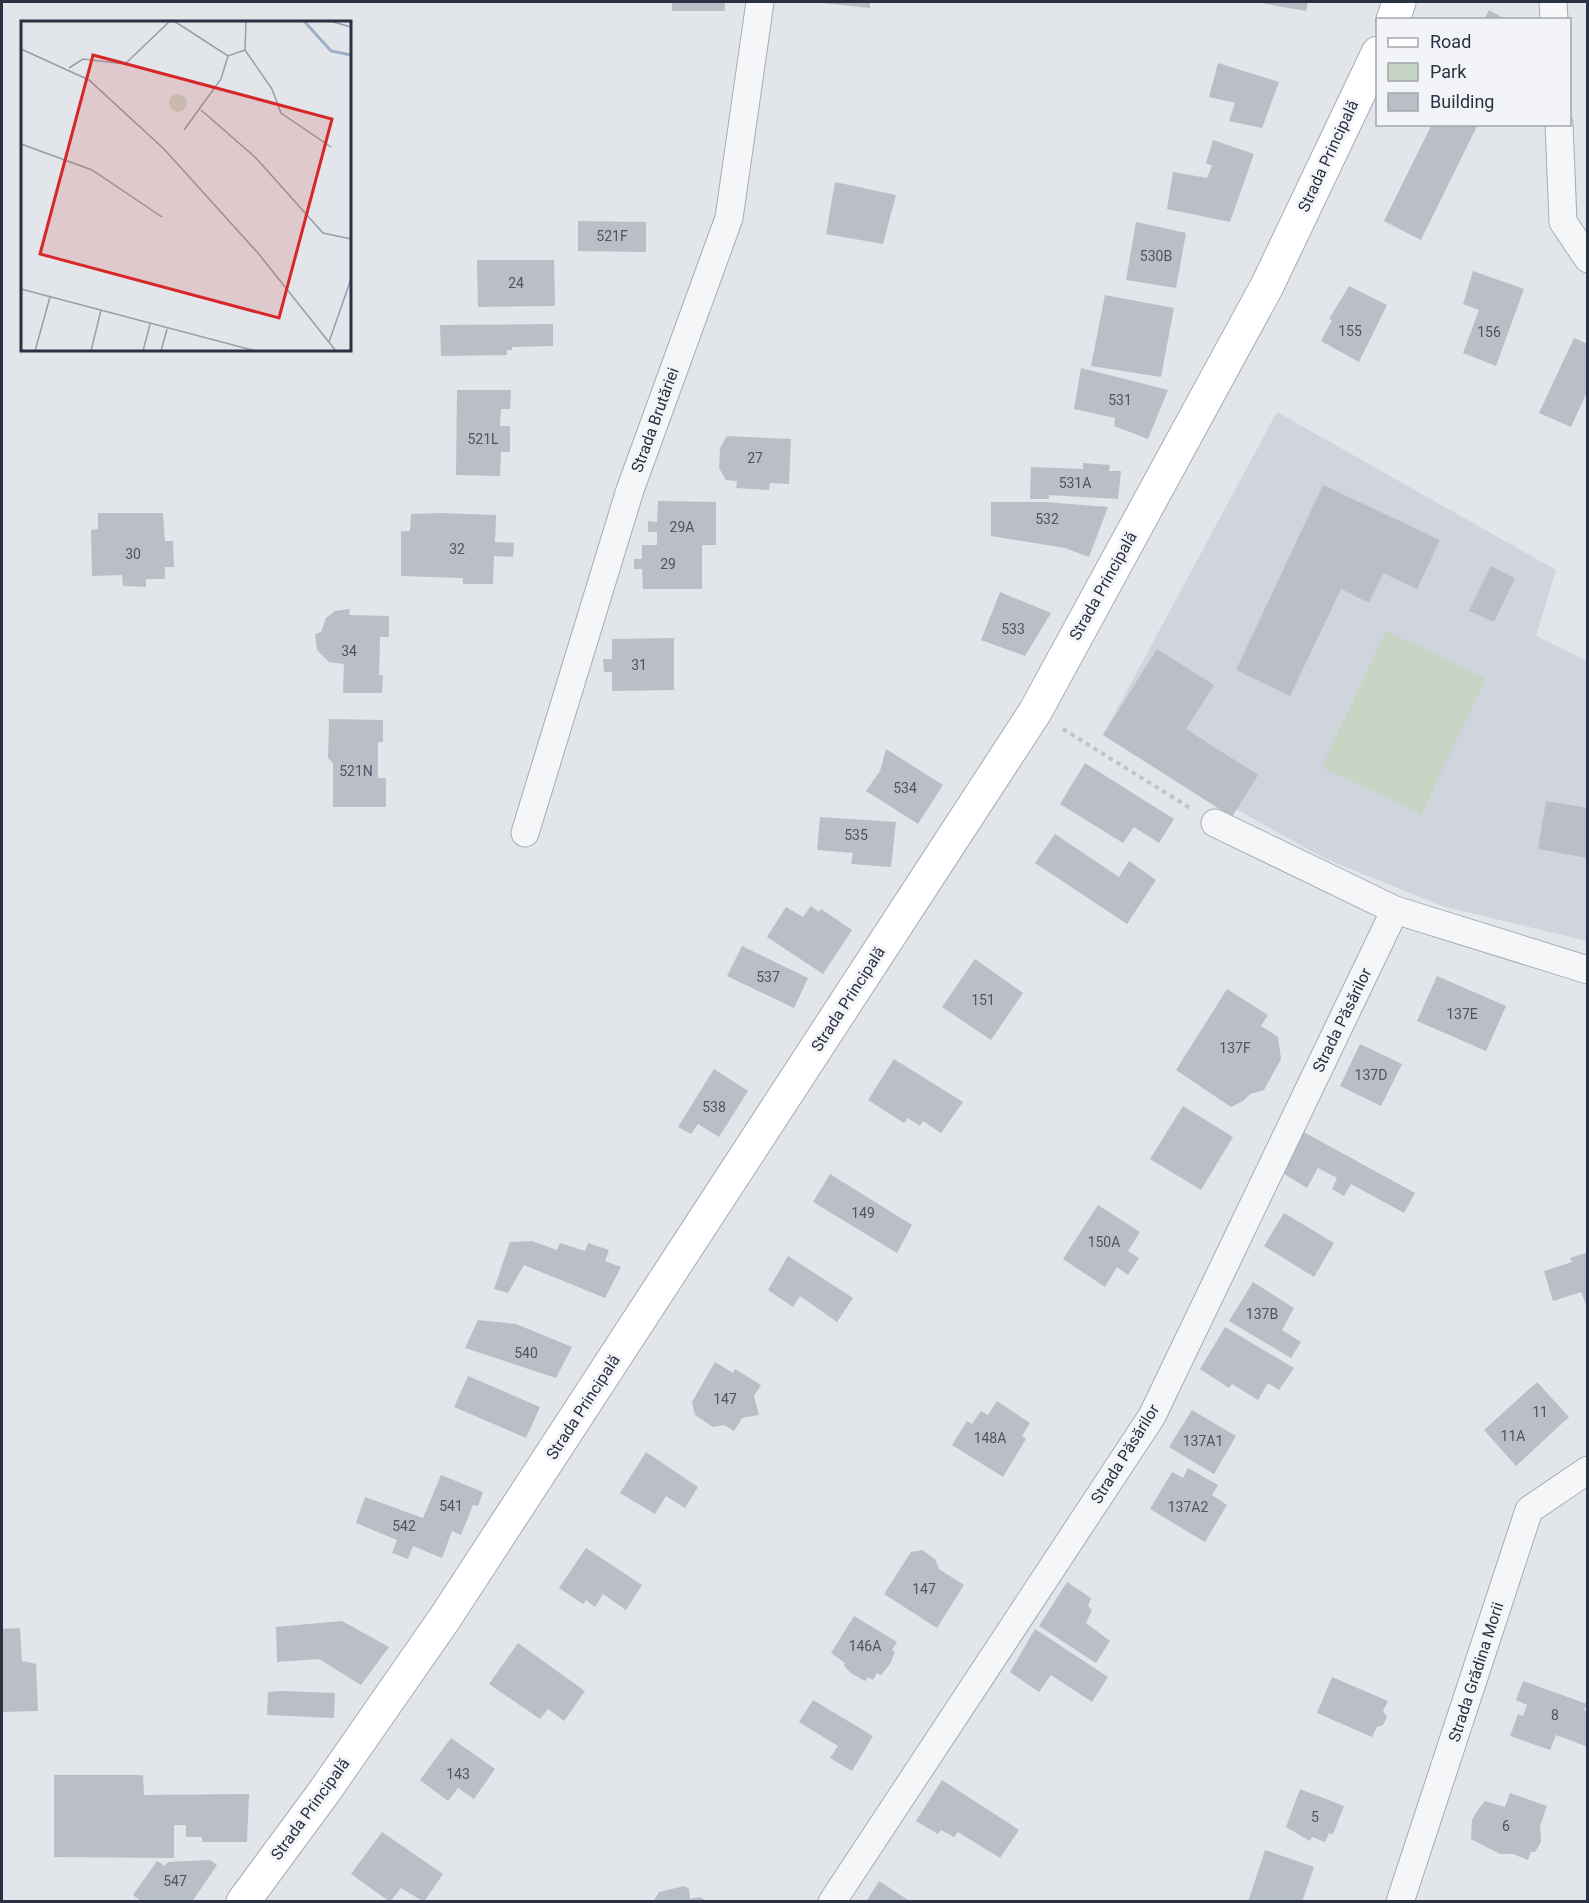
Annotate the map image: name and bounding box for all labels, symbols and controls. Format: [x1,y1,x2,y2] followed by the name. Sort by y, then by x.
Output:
[1376,18,1571,126] legend
[21,21,351,351] inset map
[1430,31,1471,52] text: Road
[1430,61,1467,82] text: Park
[1430,91,1494,112] text: Building
[1294,97,1362,215] street label: Strada Principală
[596,228,628,244] house number: 521F
[1140,248,1172,264] house number: 530B
[508,275,524,291] house number: 24
[1338,323,1362,339] house number: 155
[1477,324,1501,340] house number: 156
[627,365,683,475] street label: Strada Brutăriei
[1108,392,1132,408] house number: 531
[467,431,499,447] house number: 521L
[747,450,763,466] house number: 27
[1059,475,1091,491] house number: 531A
[1035,511,1059,527] house number: 532
[670,519,694,535] house number: 29A
[1065,528,1141,644] street label: Strada Principală
[449,541,465,557] house number: 32
[125,546,141,562] house number: 30
[660,556,676,572] house number: 29
[1001,621,1025,637] house number: 533
[341,643,357,659] house number: 34
[631,657,647,673] house number: 31
[339,763,373,779] house number: 521N
[893,780,917,796] house number: 534
[844,827,868,843] house number: 535
[807,943,889,1055] street label: Strada Principală
[1309,964,1376,1075] street label: Strada Păsărilor
[756,969,780,985] house number: 537
[971,992,995,1008] house number: 151
[1446,1006,1478,1022] house number: 137E
[1219,1040,1251,1056] house number: 137F
[1355,1067,1387,1083] house number: 137D
[702,1099,726,1115] house number: 538
[851,1205,875,1221] house number: 149
[1088,1234,1120,1250] house number: 150A
[1246,1306,1278,1322] house number: 137B
[514,1345,538,1361] house number: 540
[542,1351,624,1463] street label: Strada Principală
[713,1391,737,1407] house number: 147
[1087,1400,1163,1507] street label: Strada Păsărilor
[1532,1404,1548,1420] house number: 11
[1501,1428,1525,1444] house number: 11A
[974,1430,1006,1446] house number: 148A
[1183,1433,1223,1449] house number: 137A1
[439,1498,463,1514] house number: 541
[1168,1499,1208,1515] house number: 137A2
[392,1518,416,1534] house number: 542
[912,1581,936,1597] house number: 147
[1444,1600,1508,1744] street label: Strada Grădina Morii
[849,1638,881,1654] house number: 146A
[1551,1707,1559,1723] house number: 8
[267,1754,353,1864] street label: Strada Principală
[446,1766,470,1782] house number: 143
[1311,1809,1319,1825] house number: 5
[1502,1818,1510,1834] house number: 6
[163,1873,187,1889] house number: 547

